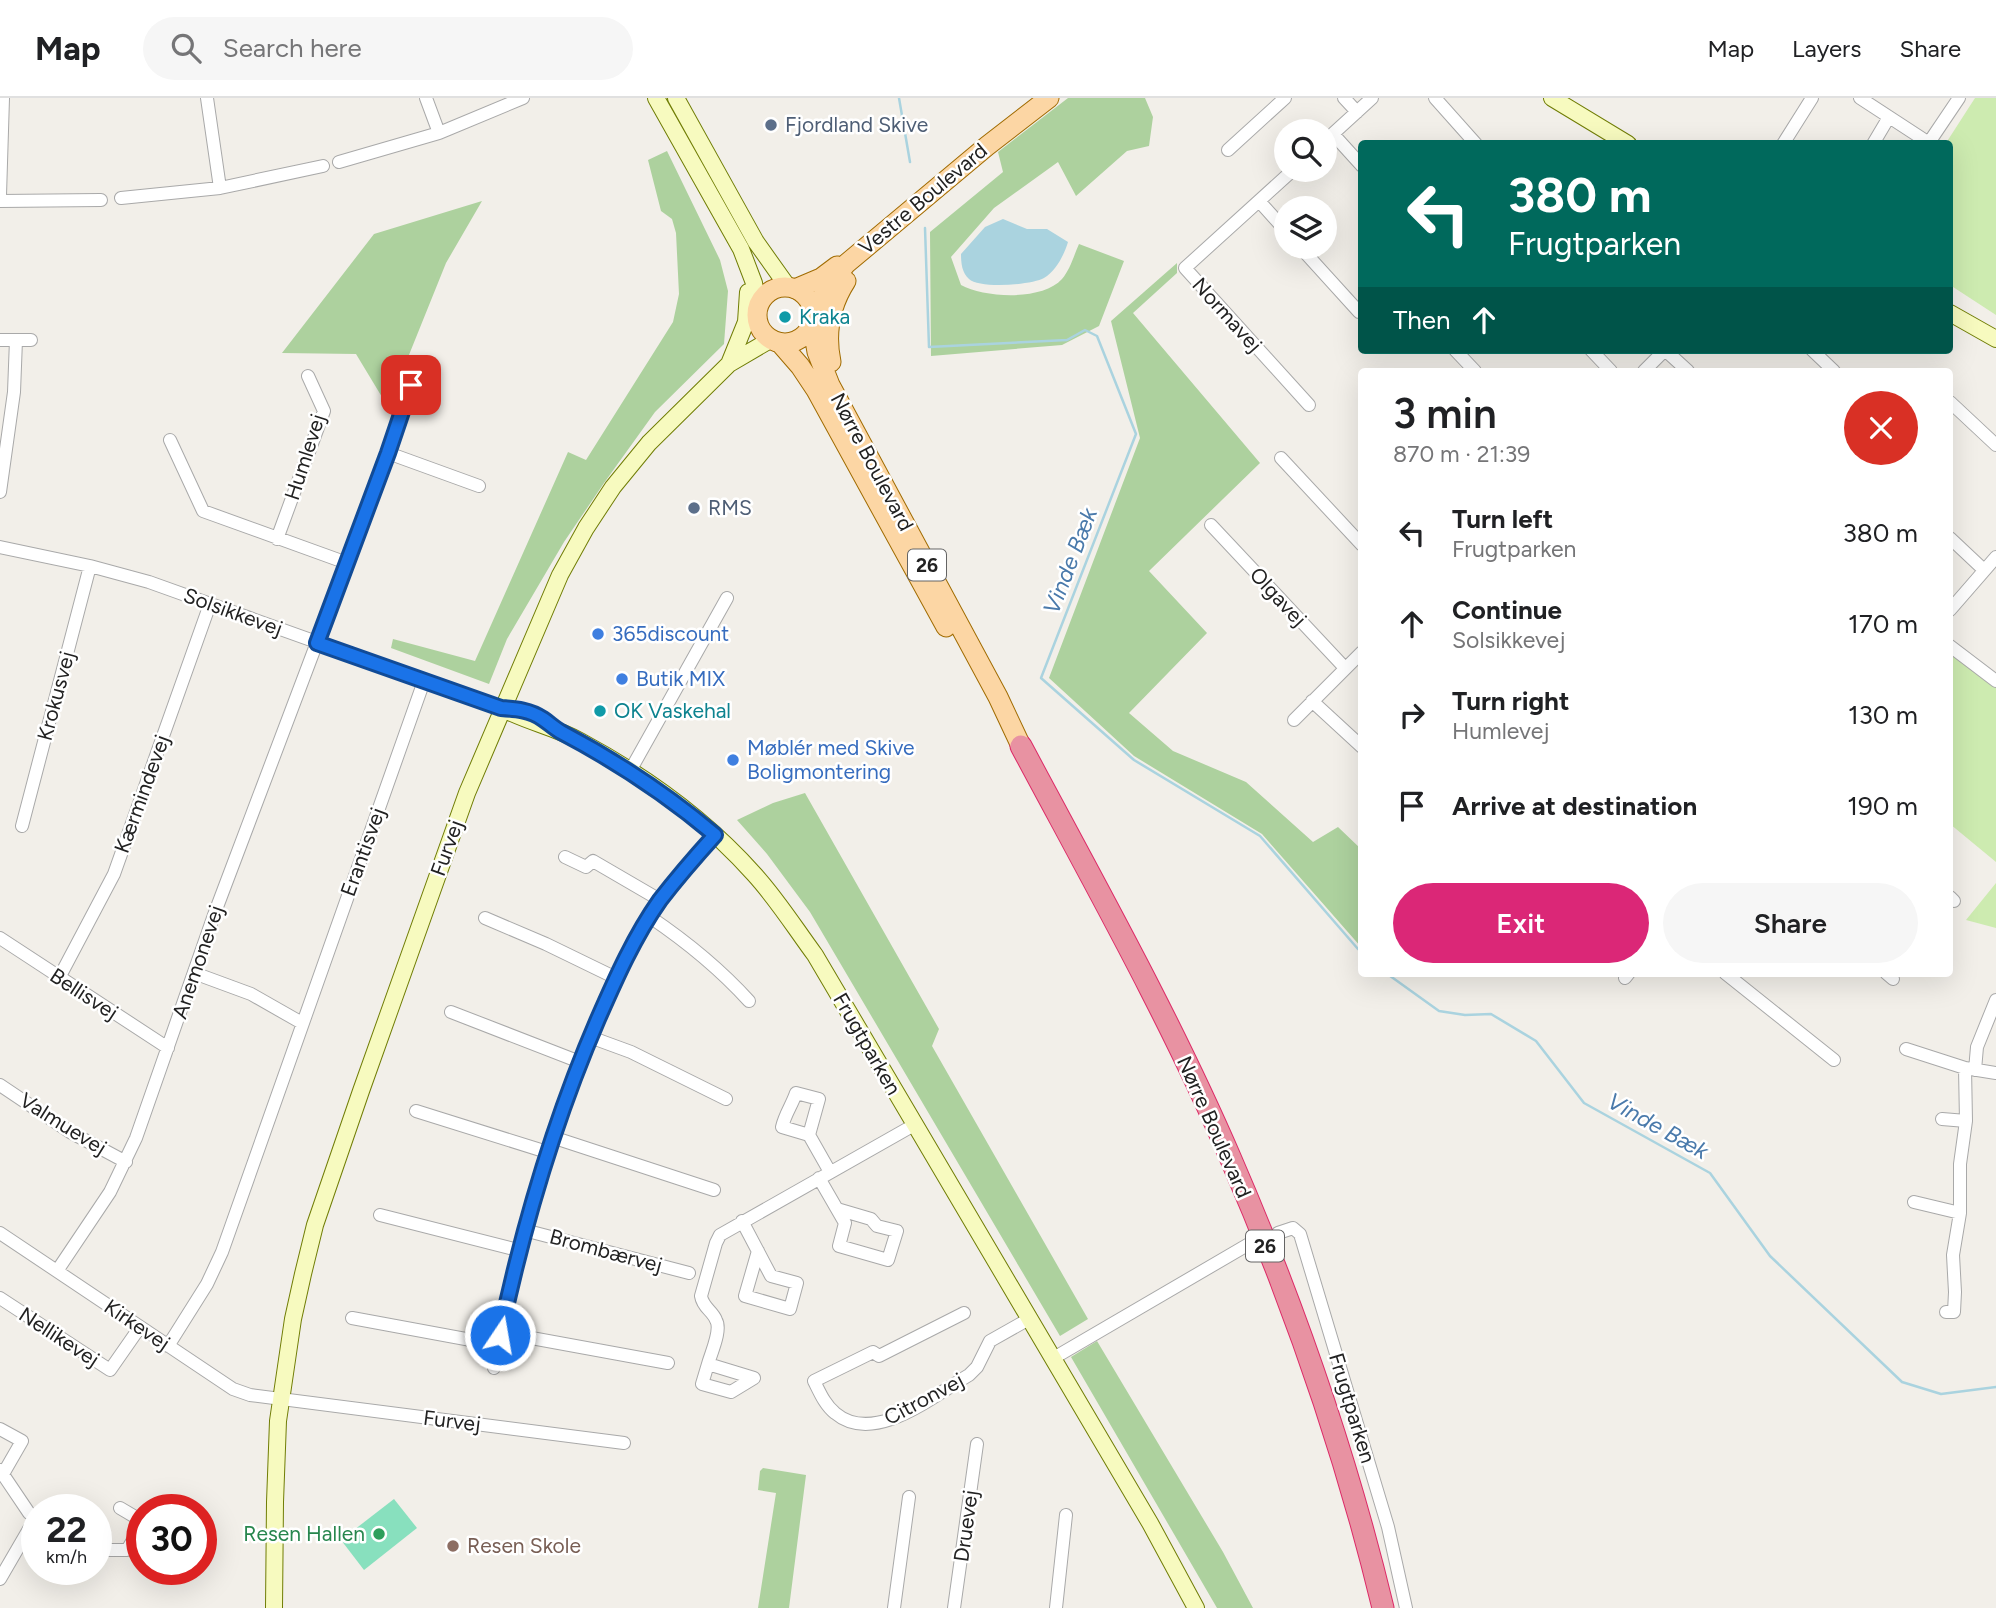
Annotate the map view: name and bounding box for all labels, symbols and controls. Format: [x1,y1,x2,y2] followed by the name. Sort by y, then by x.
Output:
[143,17,633,80] search box
[35,29,101,68] text: Map
[167,29,205,67] icon: search
[223,32,362,64] text: Search here
[1707,34,1754,63] text: Map
[1792,34,1861,63] text: Layers
[1899,34,1961,63] text: Share
[785,112,928,137] place label: Fjordland Skive
[763,117,779,133] marker: Fjordland Skive
[1274,119,1337,259] map controls
[1274,119,1337,182] button: search
[853,138,992,260] street label: Vestre Boulevard
[1508,165,1651,224] text: 380 m
[1393,168,1484,259] icon: left
[1274,196,1337,259] button: layers
[1508,225,1681,263] text: Frugtparken
[1187,272,1267,357] street label: Normavej
[1465,301,1503,339] icon: ahead
[799,304,850,329] place label: Kraka
[1393,304,1451,336] text: Then
[777,309,793,325] marker: Kraka
[381,355,441,415] pin
[392,366,430,404] icon: arrive
[1393,388,1497,439] text: 3 min
[826,389,919,535] street label: Nørre Boulevard
[1844,391,1918,465] button: close
[279,411,330,503] street label: Humlevej
[1393,440,1530,468] text: 870 m · 21:39
[708,495,752,520] place label: RMS
[686,500,702,516] marker: RMS
[1037,503,1103,618] water label: Vinde Bæk
[1452,503,1553,535] text: Turn left
[1393,514,1431,552] icon: left
[1843,517,1918,549] text: 380 m
[1452,535,1576,563] text: Frugtparken
[908,550,946,580] road number: 26
[1245,562,1312,631] street label: Olgavej
[180,582,286,641] street label: Solsikkevej
[1452,594,1562,626] text: Continue
[1393,605,1431,643] icon: ahead
[1848,608,1918,640] text: 170 m
[612,621,729,646] place label: 365discount
[590,626,606,642] marker: 365discount
[1452,626,1565,654] text: Solsikkevej
[32,648,79,743] street label: Krokusvej
[636,666,725,691] place label: Butik MIX
[614,671,630,687] marker: Butik MIX
[1452,685,1569,717] text: Turn right
[1393,696,1431,734] icon: right
[614,698,731,723] place label: OK Vaskehal
[1848,699,1918,731] text: 130 m
[592,703,608,719] marker: OK Vaskehal
[1452,717,1549,745] text: Humlevej
[109,731,174,856] street label: Kærmindevej
[747,735,915,784] place label: Møblér med Skive Boligmontering
[725,752,741,768] marker: Møblér med Skive Boligmontering
[1393,787,1431,825] icon: arrive
[1452,790,1697,822] text: Arrive at destination
[1847,790,1918,822] text: 190 m
[335,804,390,899] street label: Erantisvej
[425,816,468,879] street label: Furvej
[1393,883,1649,963] button: Exit
[1663,883,1918,963] button: Share
[166,902,229,1022] street label: Anemonevej
[46,962,123,1025] street label: Bellisvej
[828,988,907,1099] street label: Frugtparken
[1172,1052,1257,1202] street label: Nørre Boulevard
[15,1087,111,1160] street label: Valmuevej
[1603,1087,1714,1166] water label: Vinde Bæk
[547,1223,665,1278] street label: Brombærvej
[1246,1230,1284,1262] road number: 26
[100,1294,175,1356] street label: Kirkevej
[463,1298,537,1372] position arrow
[14,1301,104,1372] street label: Nellikevej
[1324,1350,1381,1466] street label: Frugtparken
[880,1367,968,1430] street label: Citronvej
[422,1405,482,1436] street label: Furvej
[948,1488,983,1563] street label: Druevej
[126,1494,217,1585] speed limit sign: 30
[46,1509,87,1551] text: 22
[243,1521,365,1546] place label: Resen Hallen
[371,1526,387,1542] marker: Resen Hallen
[467,1533,581,1558] place label: Resen Skole
[445,1538,461,1554] marker: Resen Skole
[46,1546,87,1568] text: km/h

